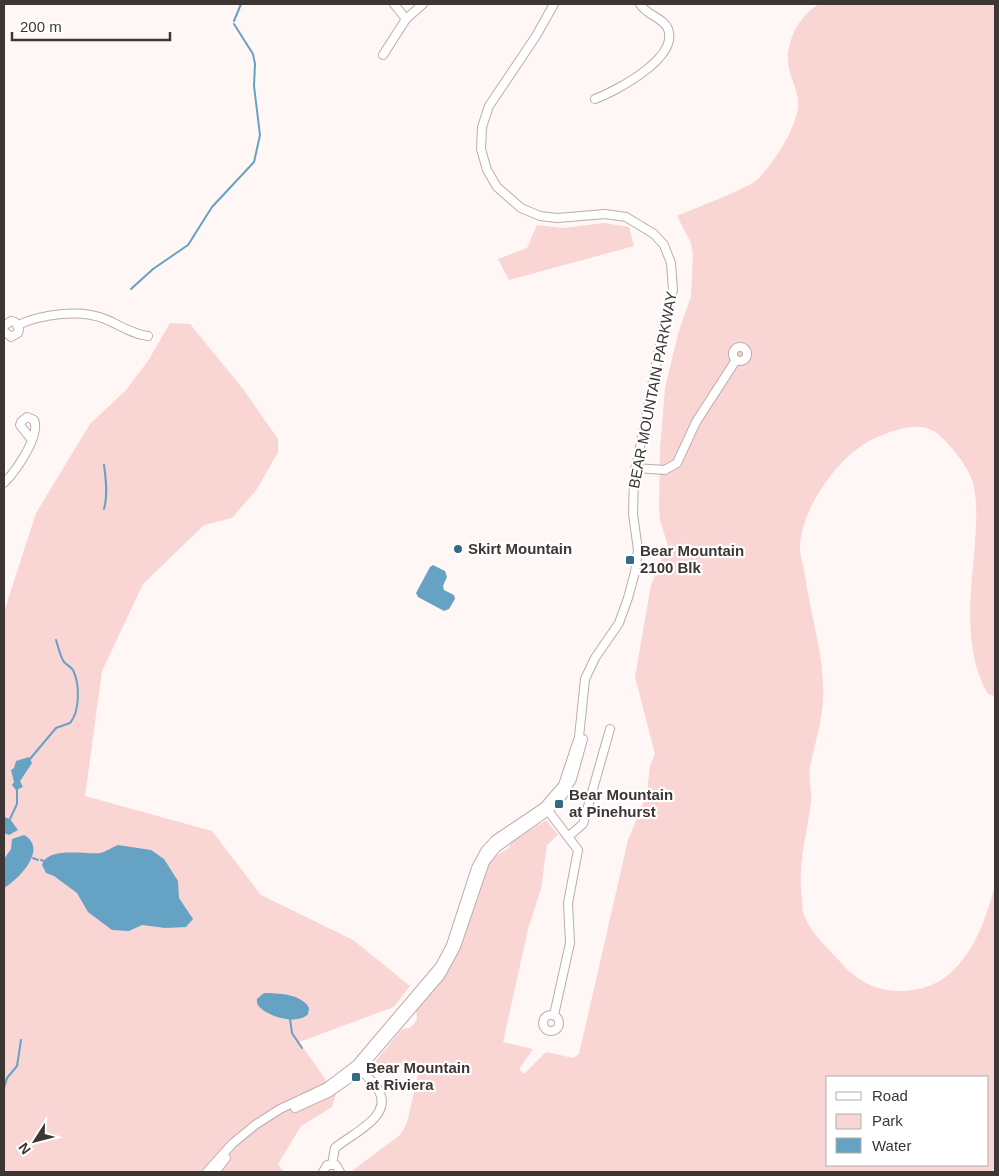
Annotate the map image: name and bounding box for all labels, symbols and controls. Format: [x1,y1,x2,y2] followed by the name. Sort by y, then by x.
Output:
[12,10,170,42] scale bar
[20,18,62,35] text: 200 m
[625,290,680,490] street label: BEAR MOUNTAIN PARKWAY
[468,540,572,557] place label: Skirt Mountain
[640,542,744,576] place label: Bear Mountain 2100 Blk
[452,543,464,555] marker: Skirt Mountain
[624,554,636,566] marker: Bear Mountain 2100 Blk
[569,786,673,820] place label: Bear Mountain at Pinehurst
[553,798,565,810] marker: Bear Mountain at Pinehurst
[366,1059,470,1093] place label: Bear Mountain at Riviera
[350,1071,362,1083] marker: Bear Mountain at Riviera
[826,1076,989,1166] legend
[872,1087,908,1104] text: Road
[872,1112,903,1129] text: Park
[10,1116,60,1166] north arrow
[872,1137,911,1154] text: Water
[15,1140,34,1157] text: N

